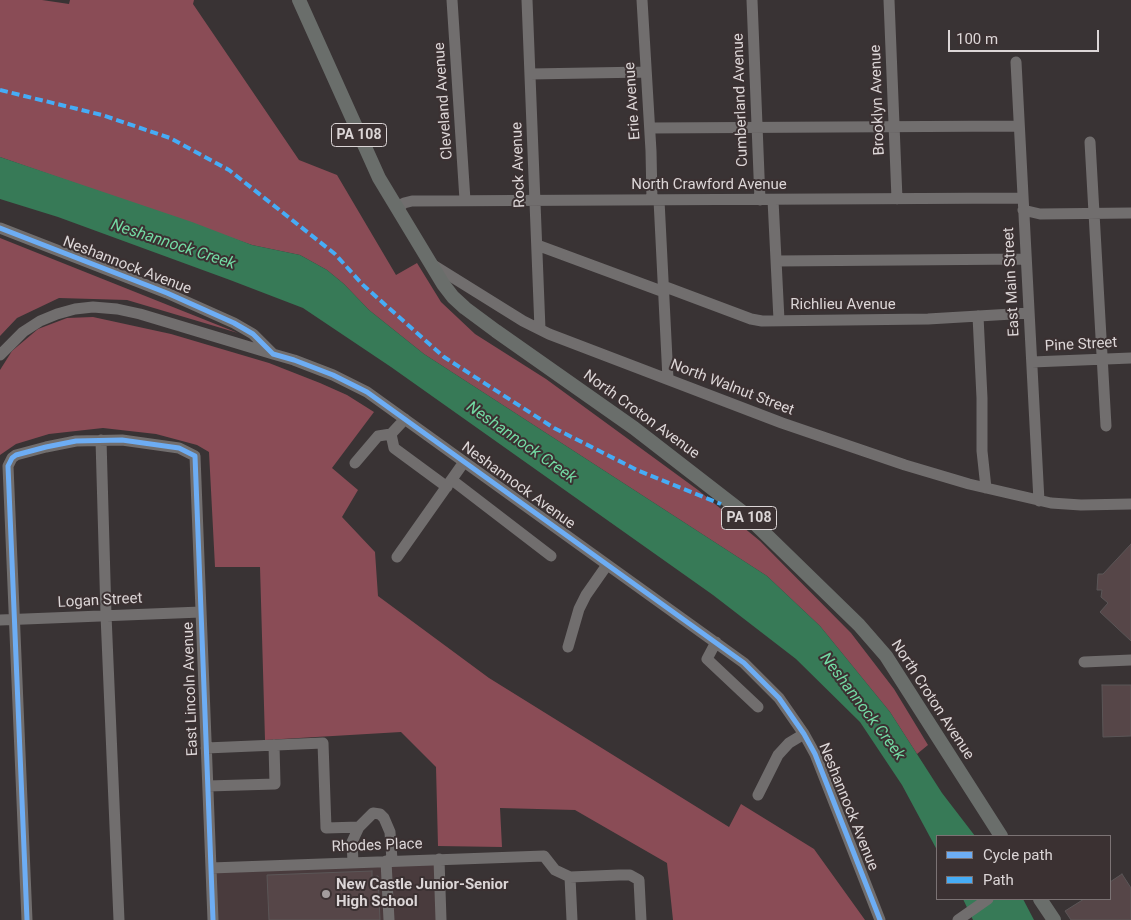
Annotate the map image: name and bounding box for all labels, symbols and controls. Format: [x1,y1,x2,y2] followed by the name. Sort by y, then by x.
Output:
[951,20,1102,52] scale bar
[956,30,998,48] text: 100 m
[730,33,752,167] street label: Cumberland Avenue
[431,42,457,160] street label: Cleveland Avenue
[867,44,889,156] street label: Brooklyn Avenue
[621,61,645,141] street label: Erie Avenue
[509,122,529,208] street label: Rock Avenue
[332,124,386,146] road number: PA 108
[631,176,787,194] street label: North Crawford Avenue
[108,216,238,274] water label: Neshannock Creek
[1000,227,1024,337] street label: East Main Street
[60,233,194,299] street label: Neshannock Avenue
[790,296,896,314] street label: Richlieu Avenue
[1044,334,1118,356] street label: Pine Street
[668,356,796,420] street label: North Walnut Street
[579,367,703,463] street label: North Croton Avenue
[462,398,580,488] water label: Neshannock Creek
[458,439,578,533] street label: Neshannock Avenue
[722,506,776,530] road number: PA 108
[57,590,143,612] street label: Logan Street
[180,622,202,756] street label: East Lincoln Avenue
[887,637,977,763] street label: North Croton Avenue
[815,649,909,765] water label: Neshannock Creek
[814,741,882,873] street label: Neshannock Avenue
[331,835,423,857] street label: Rhodes Place
[936,835,1111,900] legend
[983,846,1053,864] text: Cycle path
[983,871,1014,889] text: Path
[336,876,509,911] place label: New Castle Junior-Senior High School
[320,888,332,900] marker: New Castle Junior-Senior High School

